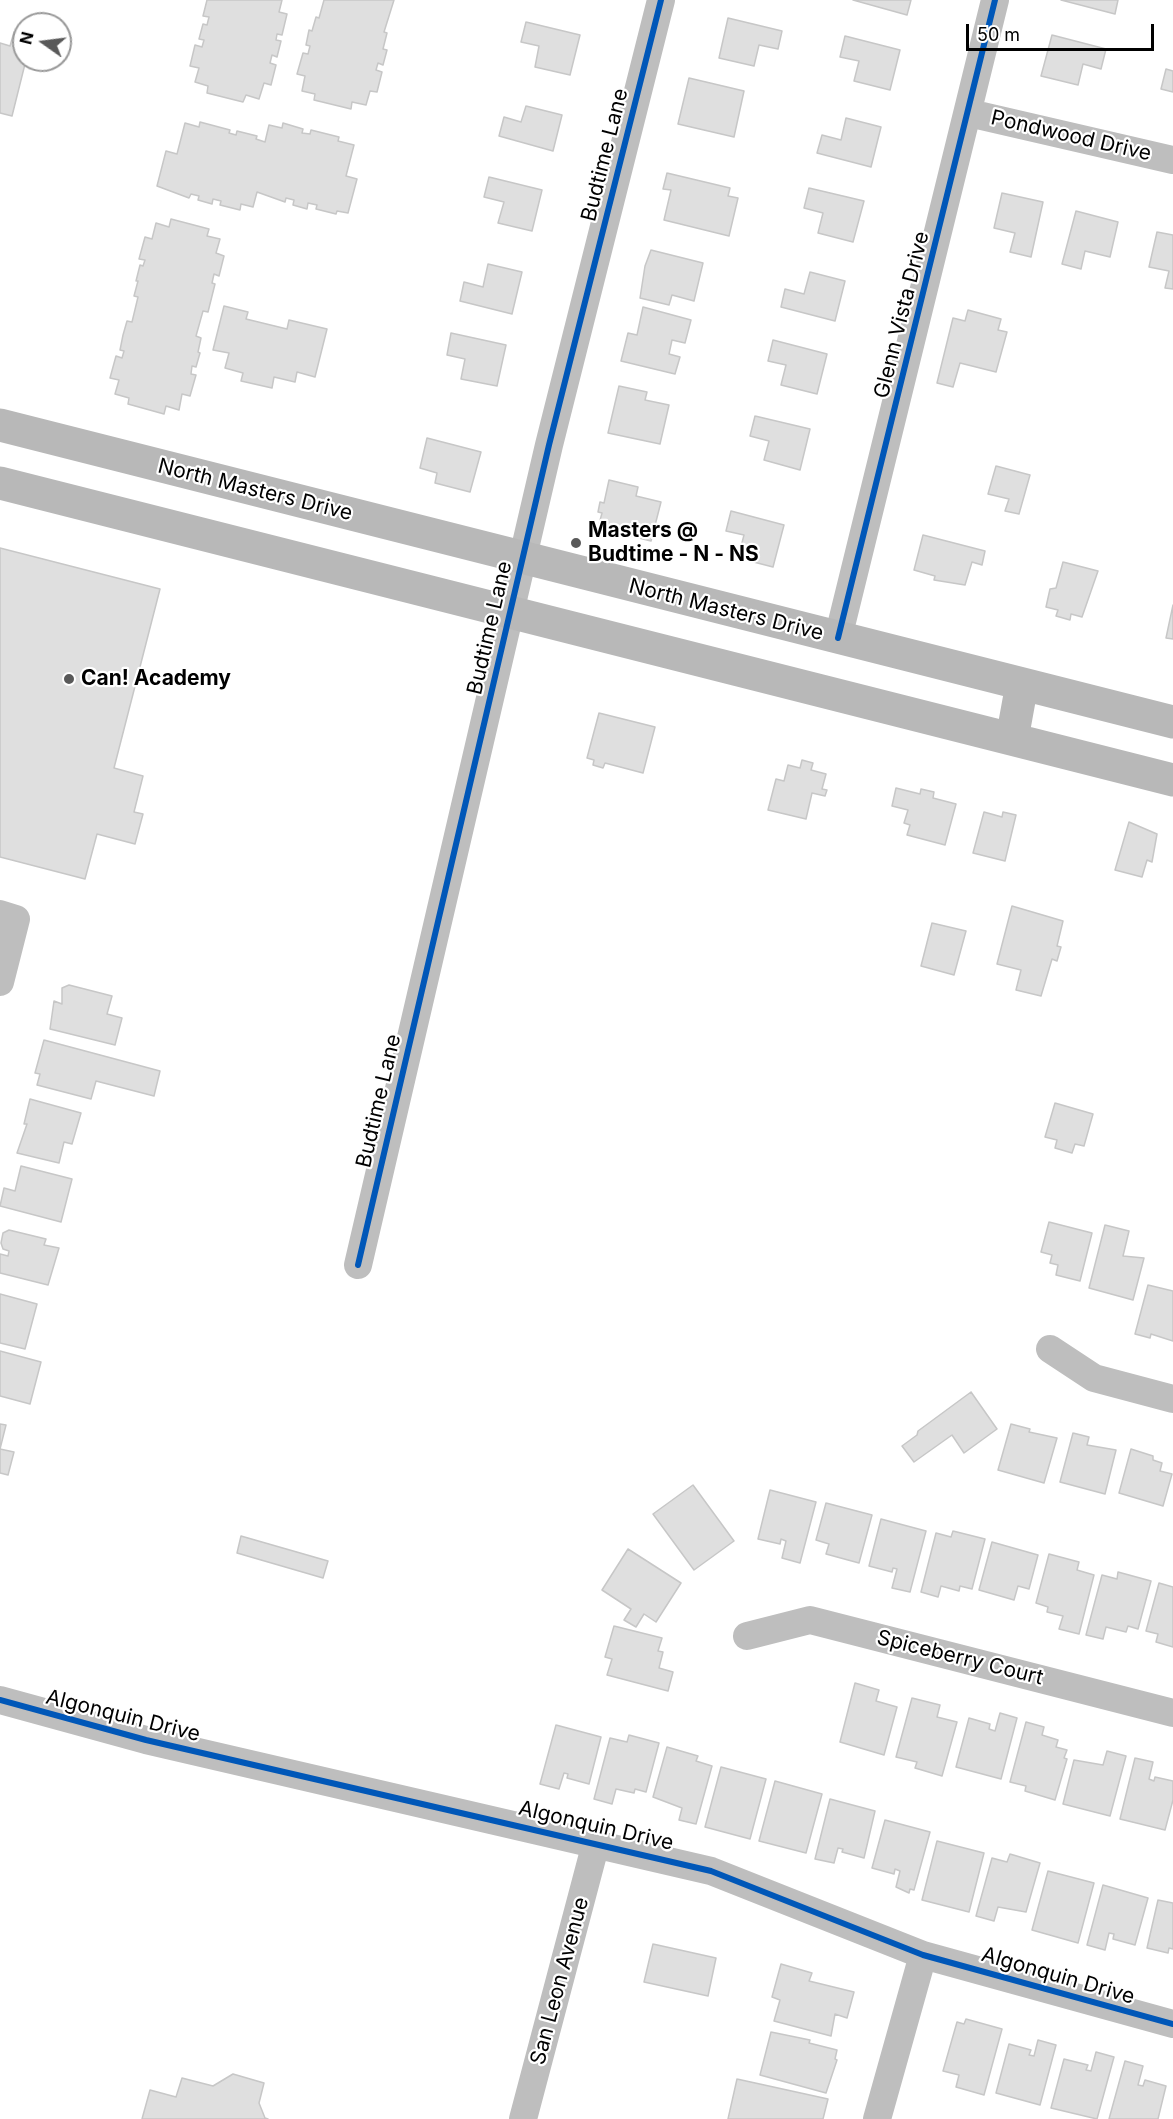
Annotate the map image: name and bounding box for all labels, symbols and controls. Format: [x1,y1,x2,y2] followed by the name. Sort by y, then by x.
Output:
[12,12,72,72] north arrow
[969,12,1156,50] scale bar
[977,24,1020,45] text: 50 m
[15,30,38,46] text: N
[576,86,634,224] street label: Budtime Lane
[988,105,1154,167] street label: Pondwood Drive
[869,229,935,401] street label: Glenn Vista Drive
[155,454,355,526] street label: North Masters Drive
[588,518,759,568] place label: Masters @ Budtime - N - NS
[569,536,583,550] marker: Masters @ Budtime - N - NS
[462,559,518,697] street label: Budtime Lane
[626,574,826,646] street label: North Masters Drive
[81,666,231,692] place label: Can! Academy
[62,672,76,686] marker: Can! Academy
[351,1032,407,1170] street label: Budtime Lane
[874,1625,1046,1691] street label: Spiceberry Court
[43,1685,203,1747] street label: Algonquin Drive
[516,1796,676,1856] street label: Algonquin Drive
[526,1894,594,2068] street label: San Leon Avenue
[978,1942,1138,2010] street label: Algonquin Drive

